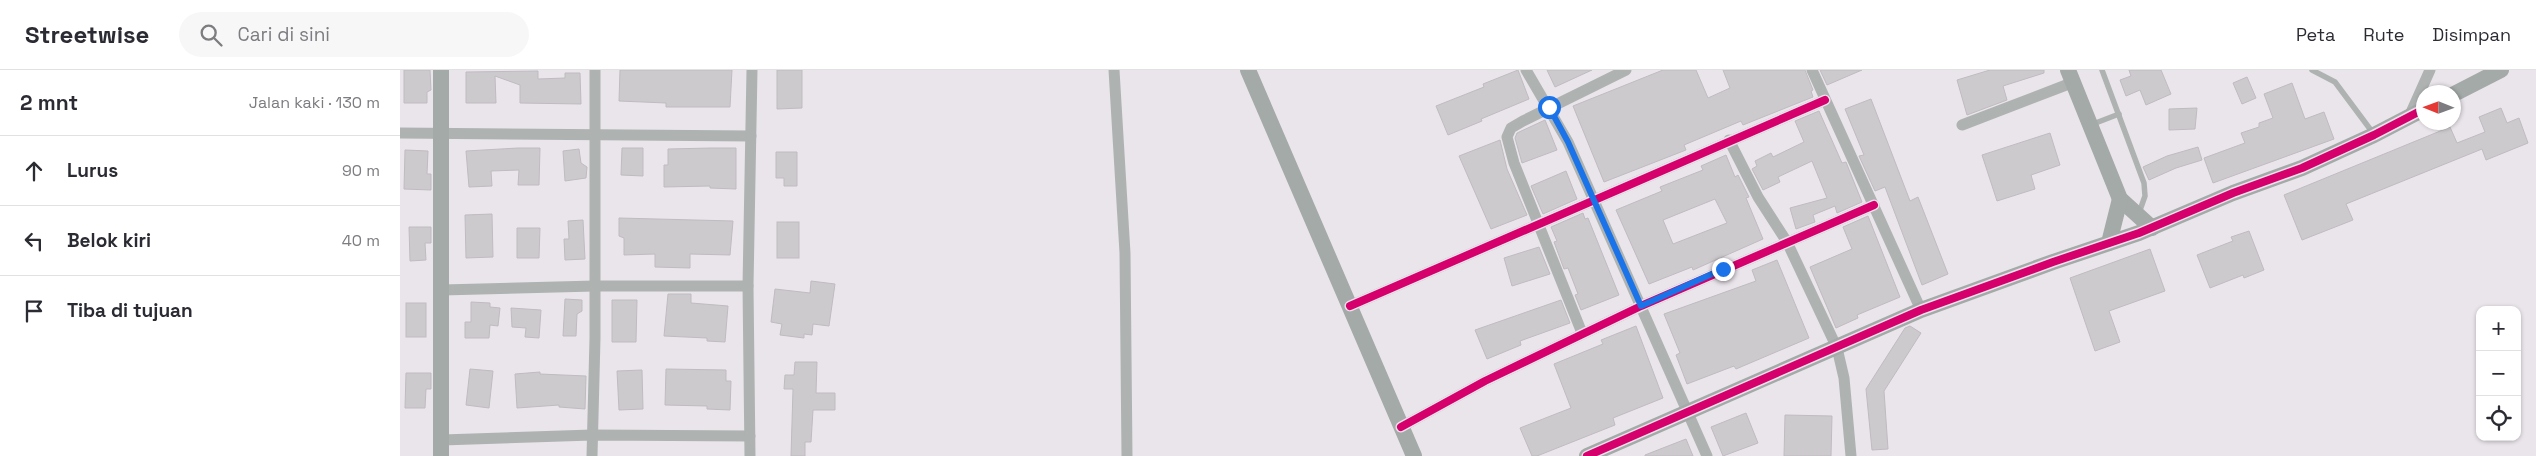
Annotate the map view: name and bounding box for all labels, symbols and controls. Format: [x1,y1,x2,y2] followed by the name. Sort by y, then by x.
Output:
[179,12,529,57] search box
[25,19,149,50] text: Streetwise
[197,21,225,49] icon: search
[237,22,330,47] text: Cari di sini
[2296,23,2335,46] text: Peta
[2363,23,2404,46] text: Rute
[2432,23,2511,46] text: Disimpan
[2416,85,2461,130] north arrow
[20,89,78,116] text: 2 mnt
[249,92,380,113] text: Jalan kaki · 130 m
[1538,96,1561,119] route start
[20,157,48,185] icon: ahead
[67,158,118,183] text: Lurus
[342,160,380,181] text: 90 m
[20,227,48,255] icon: left
[67,228,151,253] text: Belok kiri
[342,230,380,251] text: 40 m
[1712,258,1735,281] route end
[20,297,48,325] icon: arrive
[67,298,193,323] text: Tiba di tujuan
[2476,306,2521,441] map controls
[2476,306,2521,351] button: +
[2476,351,2521,396] button: −
[2476,396,2521,441] button: locate

